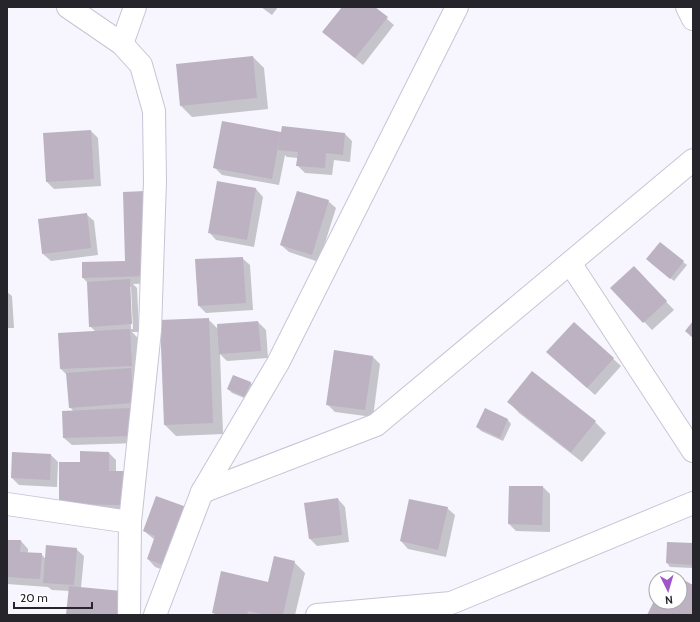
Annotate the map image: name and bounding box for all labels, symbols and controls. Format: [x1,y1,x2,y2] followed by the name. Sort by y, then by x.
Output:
[648,570,688,610] north arrow
[14,584,92,610] scale bar
[20,590,48,605] text: 20 m
[664,593,673,607] text: N

